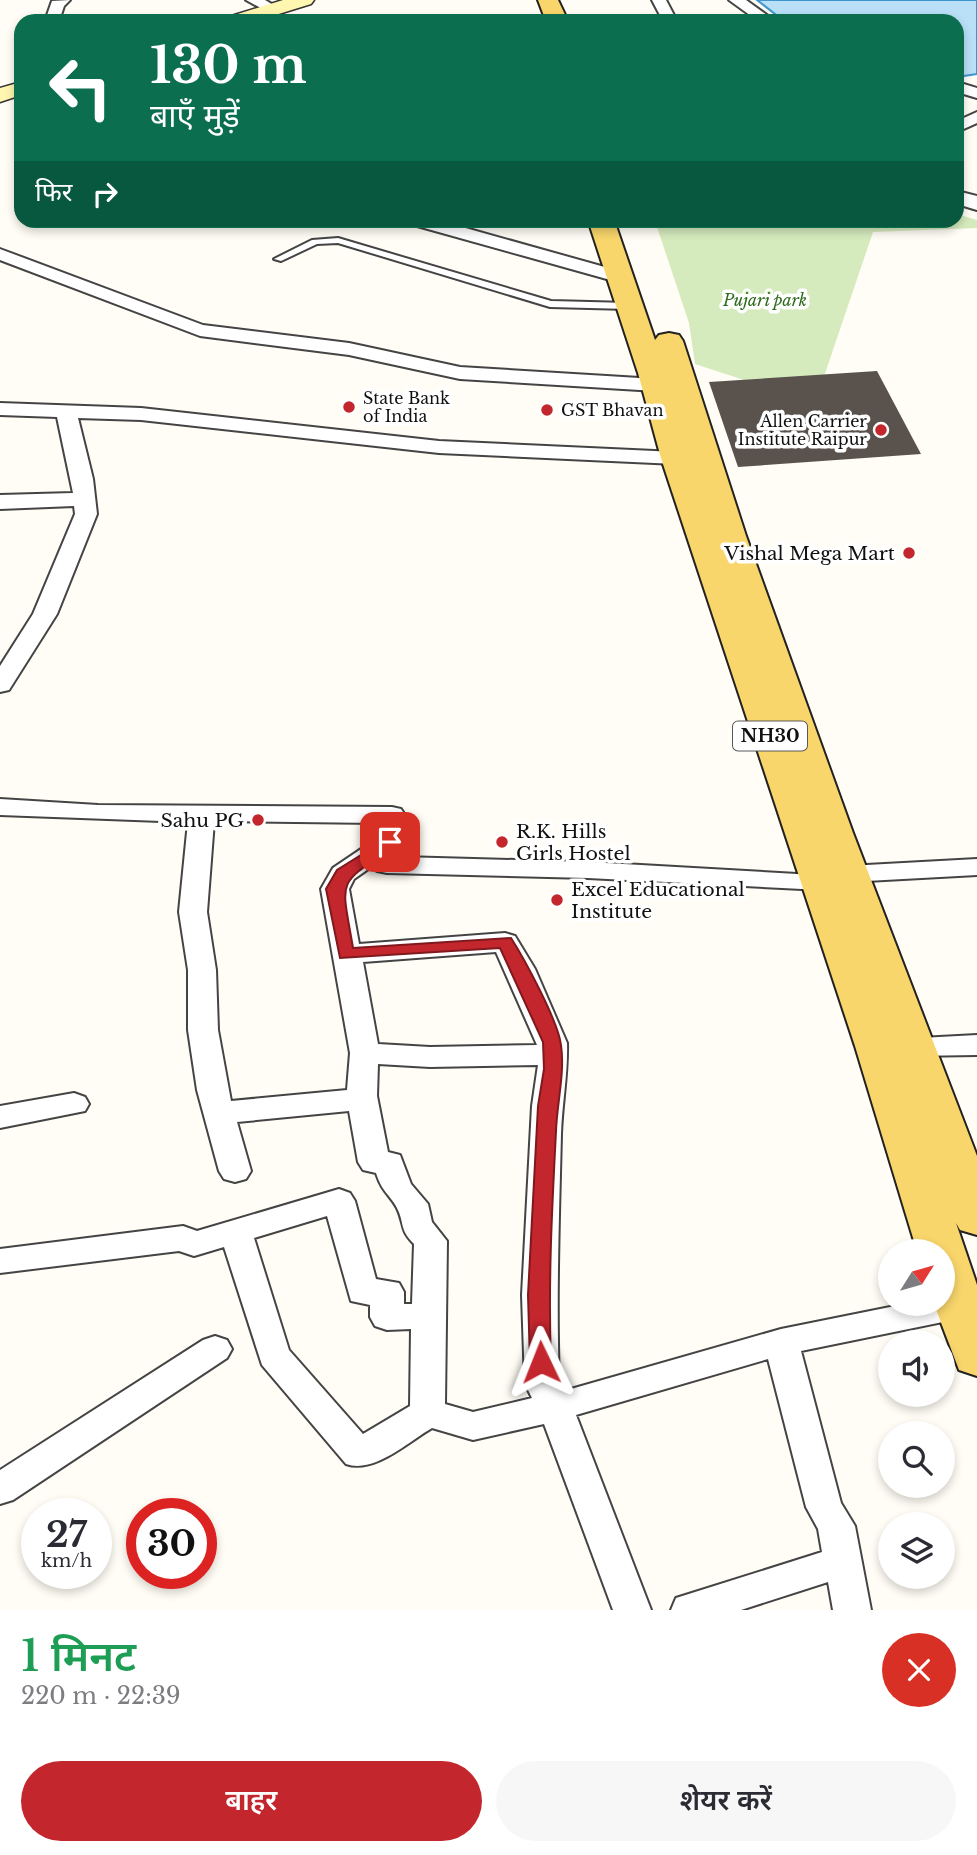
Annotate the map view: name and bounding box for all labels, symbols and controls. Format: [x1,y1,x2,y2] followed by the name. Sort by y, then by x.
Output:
[150,35,307,96] text: 130 m
[35,42,126,133] icon: left
[150,96,240,136] text: बाएँ मुड़ें
[86,175,124,213] icon: right
[35,176,72,208] text: फिर
[722,290,807,310] park label: Pujari park
[363,388,450,426] place label: State Bank of India
[341,399,357,415] marker: State Bank of India
[561,400,663,420] place label: GST Bhavan
[539,402,555,418] marker: GST Bhavan
[738,411,867,449] place label: Allen Carrier Institute Raipur
[873,422,889,438] marker: Allen Carrier Institute Raipur
[723,542,896,565] place label: Vishal Mega Mart
[901,545,917,561] marker: Vishal Mega Mart
[733,722,807,750] road number: NH30
[160,809,244,832] place label: Sahu PG
[250,812,266,828] marker: Sahu PG
[360,812,420,872] pin
[516,820,631,865] place label: R.K. Hills Girls Hostel
[371,823,409,861] icon: arrive
[494,834,510,850] marker: R.K. Hills Girls Hostel
[571,878,745,923] place label: Excel Educational Institute
[549,892,565,908] marker: Excel Educational Institute
[878,1239,956,1316] north arrow
[878,1239,955,1589] map controls
[504,1325,578,1399] position arrow
[878,1330,955,1407] button: sound
[878,1421,955,1498] button: search
[126,1498,217,1589] speed limit sign: 30
[878,1512,955,1589] button: layers
[46,1513,87,1556] text: 27
[41,1550,92,1572] text: km/h
[21,1630,136,1682] text: 1 मिनट
[882,1633,956,1707] button: close
[21,1682,181,1710] text: 220 m · 22:39
[21,1761,482,1841] button: बाहर
[496,1761,956,1841] button: शेयर करें

